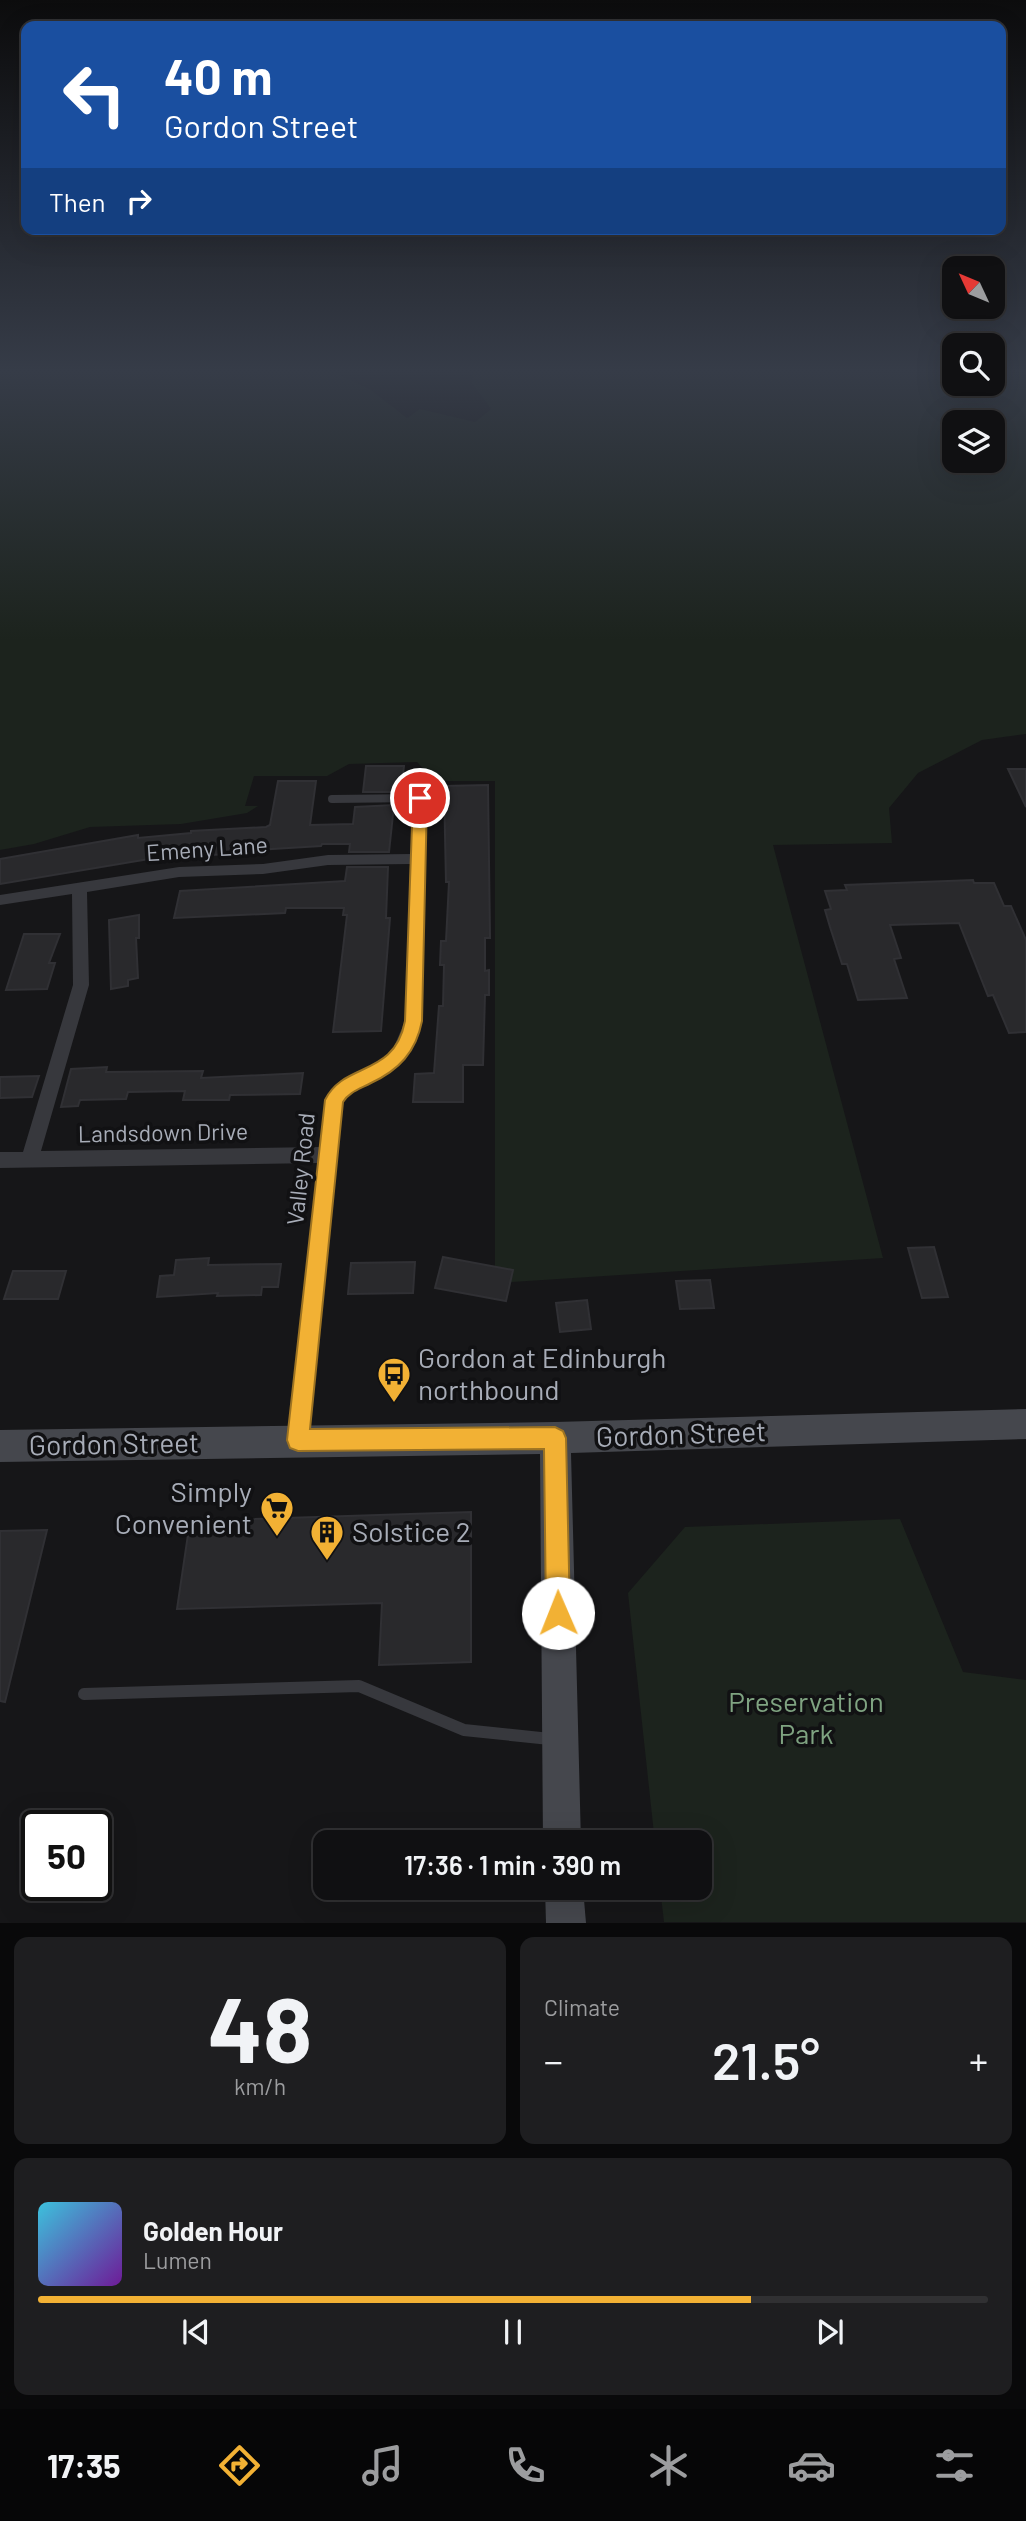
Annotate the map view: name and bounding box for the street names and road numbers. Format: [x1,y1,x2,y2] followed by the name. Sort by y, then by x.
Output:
[145,830,269,866] street label: Emeny Lane
[280,1111,320,1226] street label: Valley Road
[78,1117,248,1147] street label: Landsdown Drive
[595,1413,767,1453] street label: Gordon Street
[29,1425,199,1461] street label: Gordon Street

